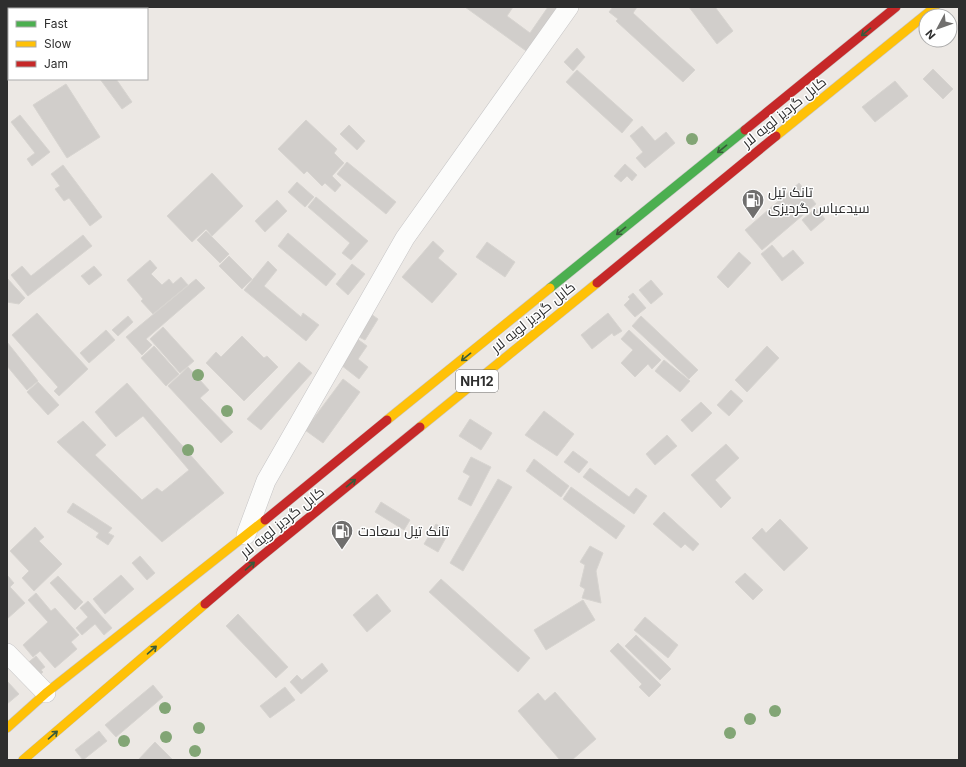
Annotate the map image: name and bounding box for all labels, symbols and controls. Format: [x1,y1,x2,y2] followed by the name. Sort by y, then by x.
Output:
[8,8,148,80] legend
[918,8,958,48] north arrow
[44,16,68,31] text: Fast
[861,27,872,36] one-way arrow
[922,27,938,42] text: N
[44,36,72,51] text: Slow
[44,56,68,71] text: Jam
[738,73,829,151] street label: کابل گردیز لویه لار
[716,144,727,153] one-way arrow
[768,183,870,216] place label: تانک تیل سیدعباس گردیزی
[740,187,766,220] fuel station icon: تانک تیل سیدعباس گردیزی
[615,226,626,235] one-way arrow
[487,278,578,356] street label: کابل گردیز لویه لار
[460,353,471,361] one-way arrow
[456,370,498,392] road number: NH12
[346,479,356,488] one-way arrow
[236,483,327,561] street label: کابل گردیز لویه لار
[329,518,355,551] fuel station icon: تانک تیل سعادت
[358,522,449,539] place label: تانک تیل سعادت
[245,561,256,570] one-way arrow
[146,646,157,655] one-way arrow
[47,730,58,739] one-way arrow

